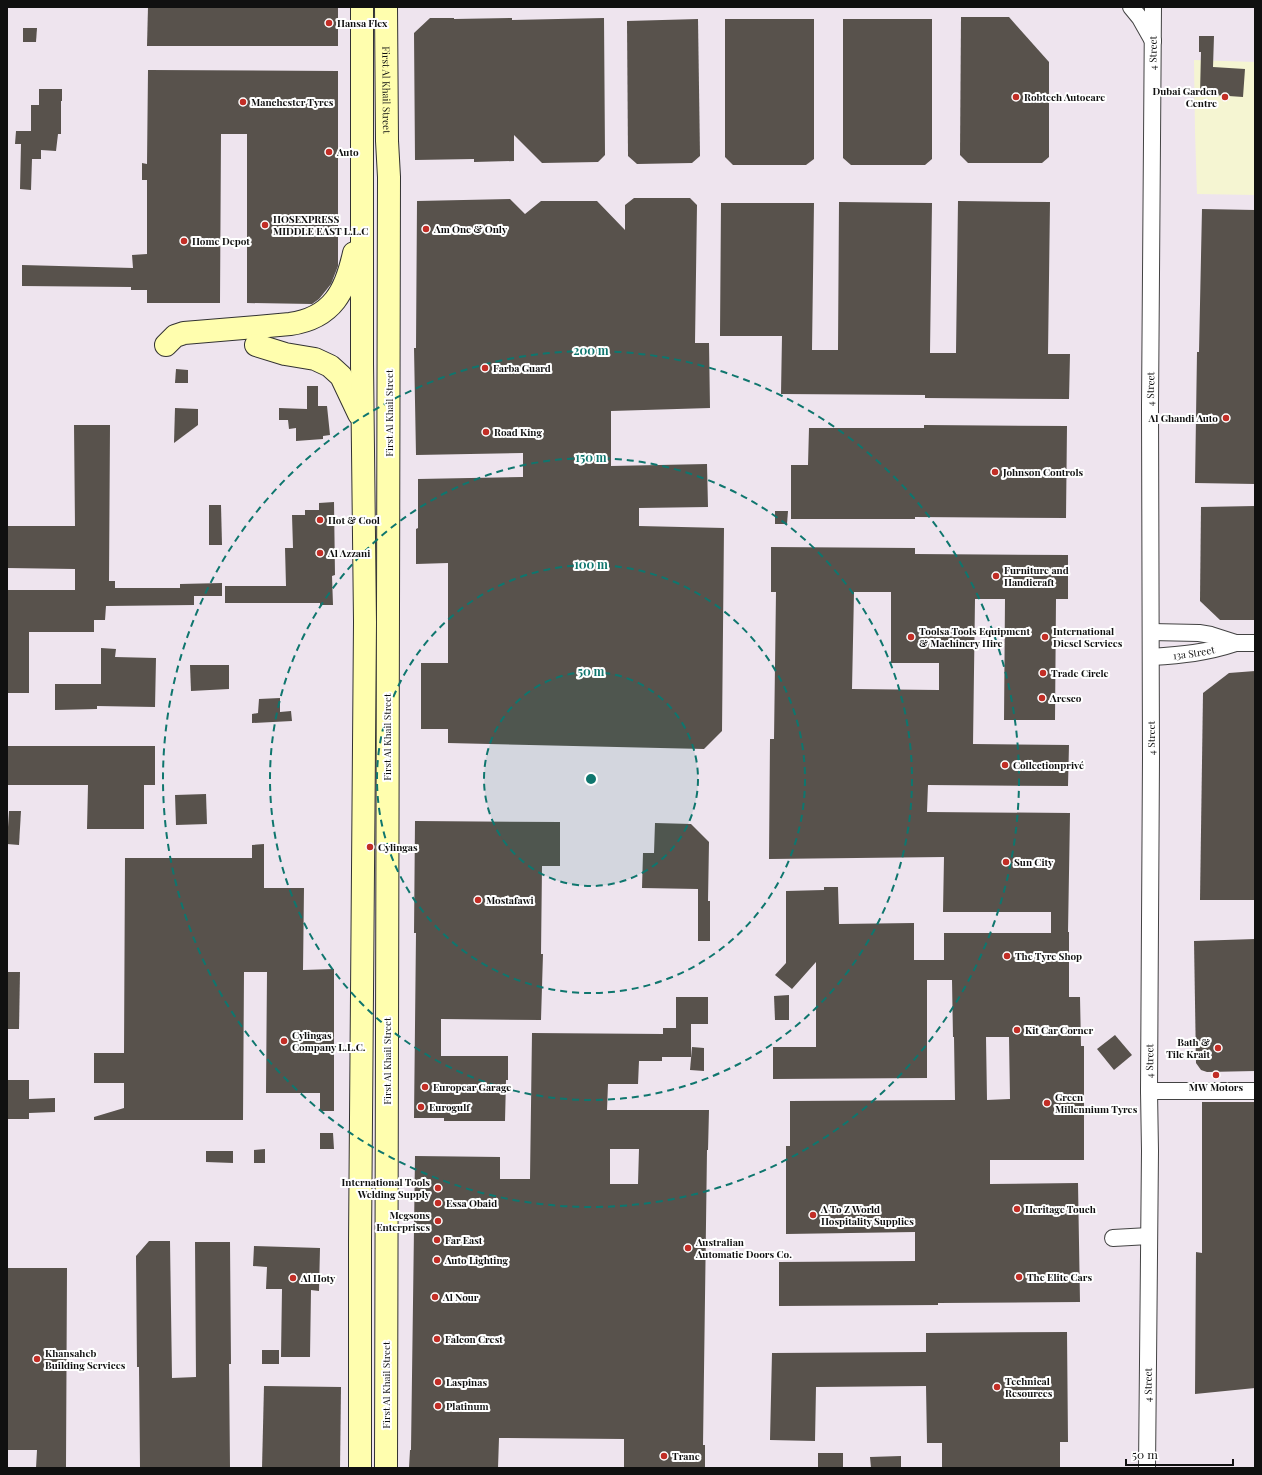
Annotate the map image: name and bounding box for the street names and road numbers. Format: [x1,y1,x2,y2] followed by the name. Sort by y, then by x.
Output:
[1146,35,1160,70] street label: 4 Street
[379,46,394,134] street label: First Al Khail Street
[382,369,396,457] street label: First Al Khail Street
[1143,371,1157,406] street label: 4 Street
[1172,642,1217,662] street label: 13a Street
[380,693,394,781] street label: First Al Khail Street
[1144,720,1158,755] street label: 4 Street
[380,1017,394,1105] street label: First Al Khail Street
[1142,1043,1156,1078] street label: 4 Street
[379,1341,393,1429] street label: First Al Khail Street
[1141,1367,1155,1402] street label: 4 Street

